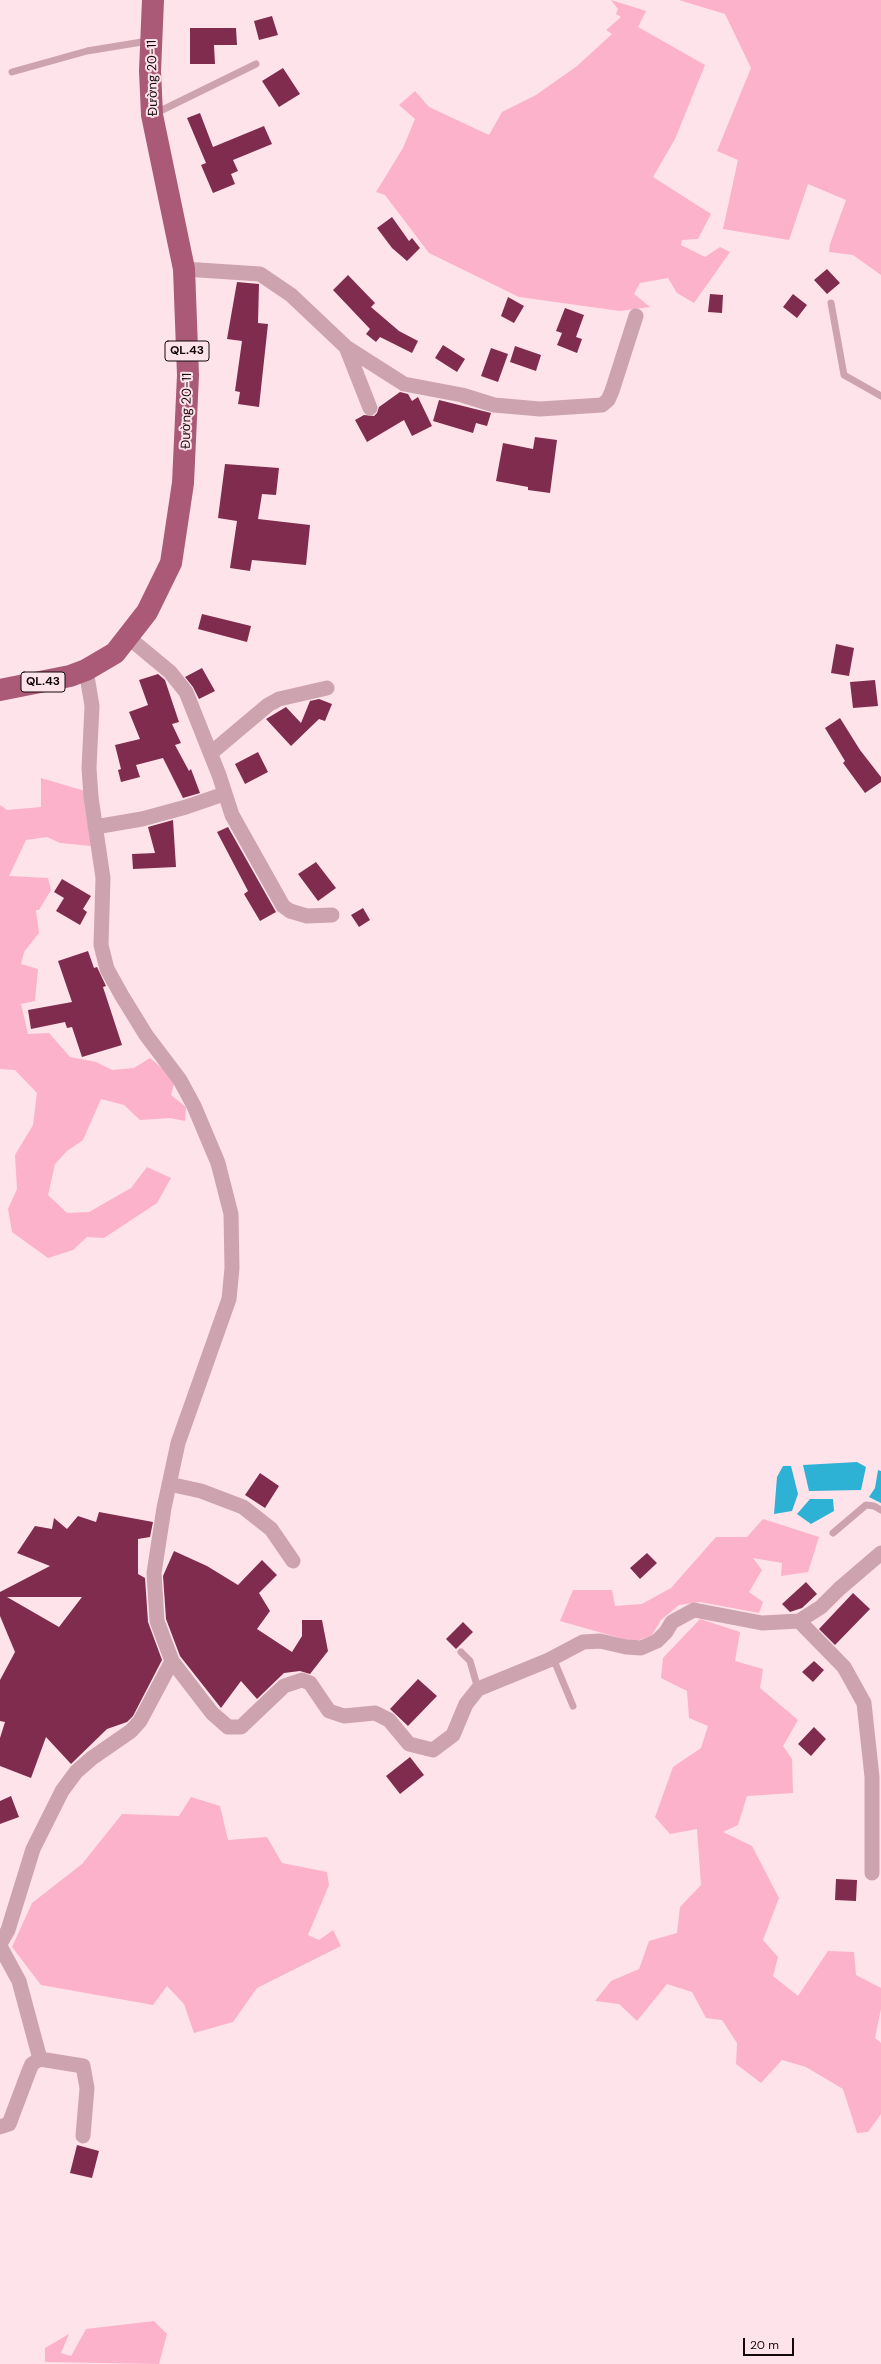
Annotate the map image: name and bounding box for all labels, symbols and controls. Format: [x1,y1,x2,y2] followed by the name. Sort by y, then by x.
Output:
[145,40,161,116] street label: Đường 20-11
[165,341,209,361] road number: QL.43
[179,373,195,449] street label: Đường 20-11
[21,672,65,692] road number: QL.43
[745,2330,796,2356] scale bar
[750,2337,779,2353] text: 20 m

